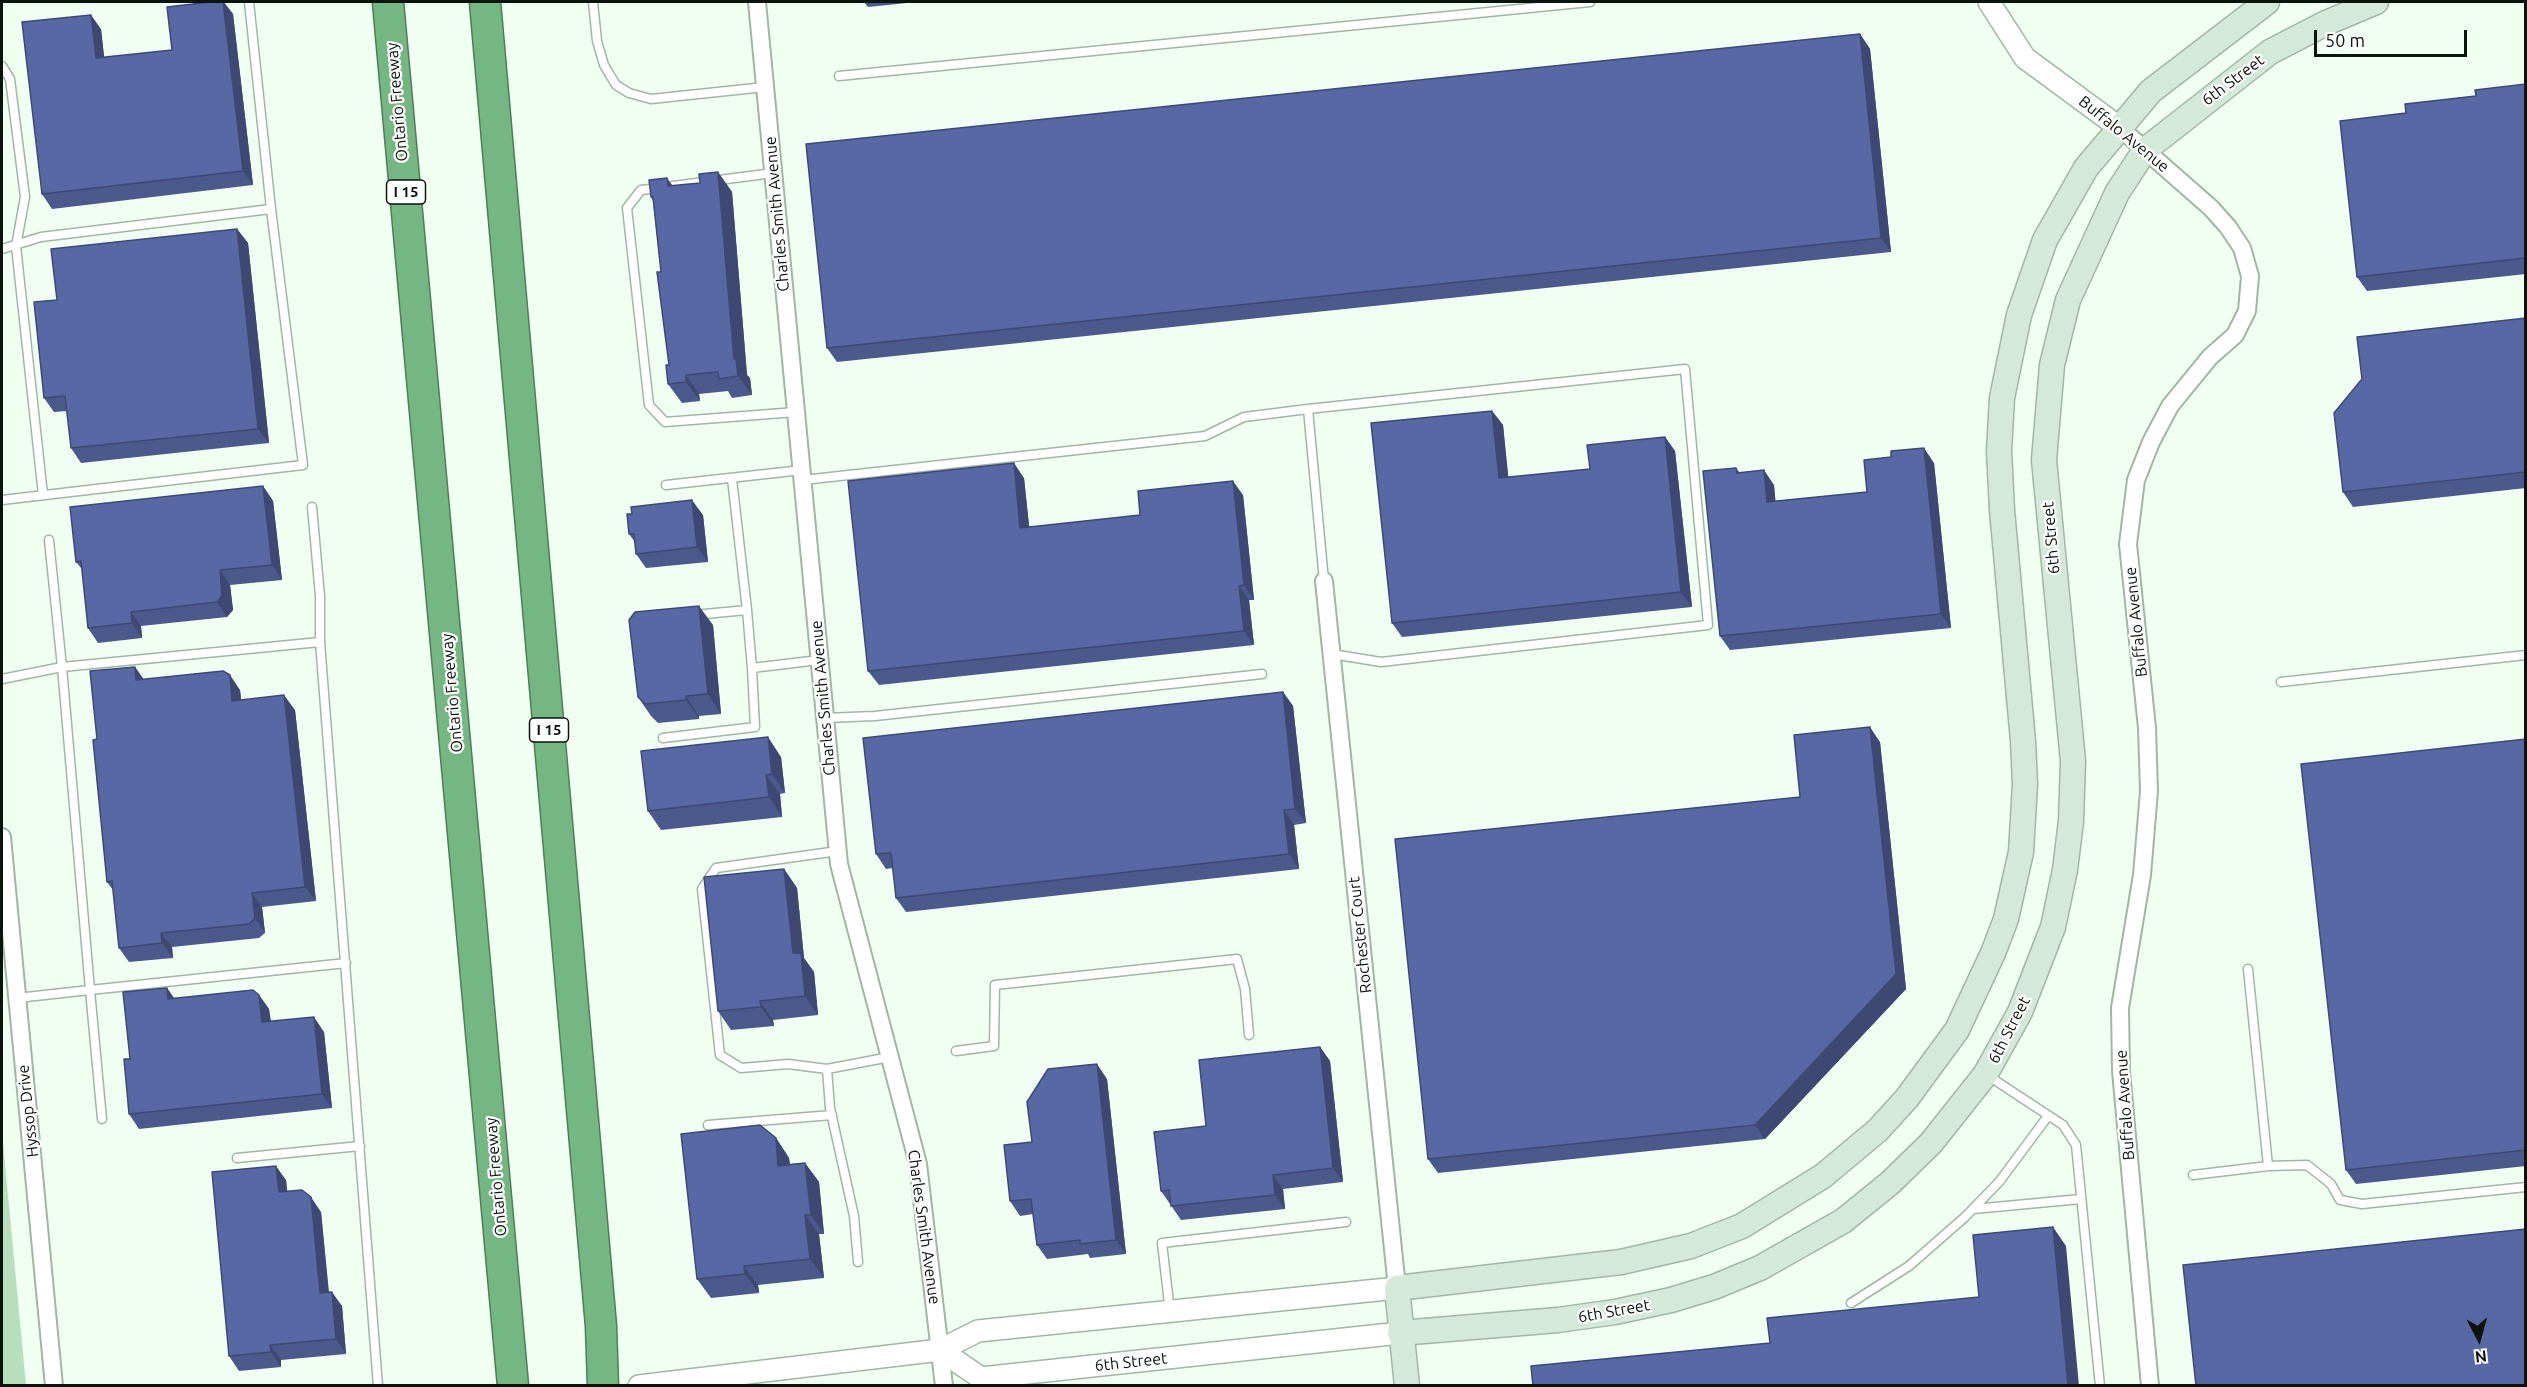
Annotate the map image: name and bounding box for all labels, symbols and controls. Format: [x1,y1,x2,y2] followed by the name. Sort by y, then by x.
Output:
[2317,18,2470,56] scale bar
[2325,30,2365,50] text: 50 m
[382,42,412,162] street label: Ontario Freeway
[2198,50,2268,110] street label: 6th Street
[2075,92,2173,176] street label: Buffalo Avenue
[761,135,793,293] street label: Charles Smith Avenue
[386,180,426,204] road number: I 15
[2038,501,2064,575] street label: 6th Street
[2121,566,2151,678] street label: Buffalo Avenue
[807,619,839,777] street label: Charles Smith Avenue
[437,633,467,753] street label: Ontario Freeway
[530,718,568,742] road number: I 15
[1344,876,1376,994] street label: Rochester Court
[1984,993,2034,1067] street label: 6th Street
[2112,1049,2138,1161] street label: Buffalo Avenue
[14,1064,42,1158] street label: Hyssop Drive
[481,1117,511,1237] street label: Ontario Freeway
[904,1148,944,1306] street label: Charles Smith Avenue
[1576,1295,1652,1327] street label: 6th Street
[2449,1309,2509,1369] north arrow
[2474,1347,2488,1366] text: N
[1094,1349,1168,1375] street label: 6th Street

